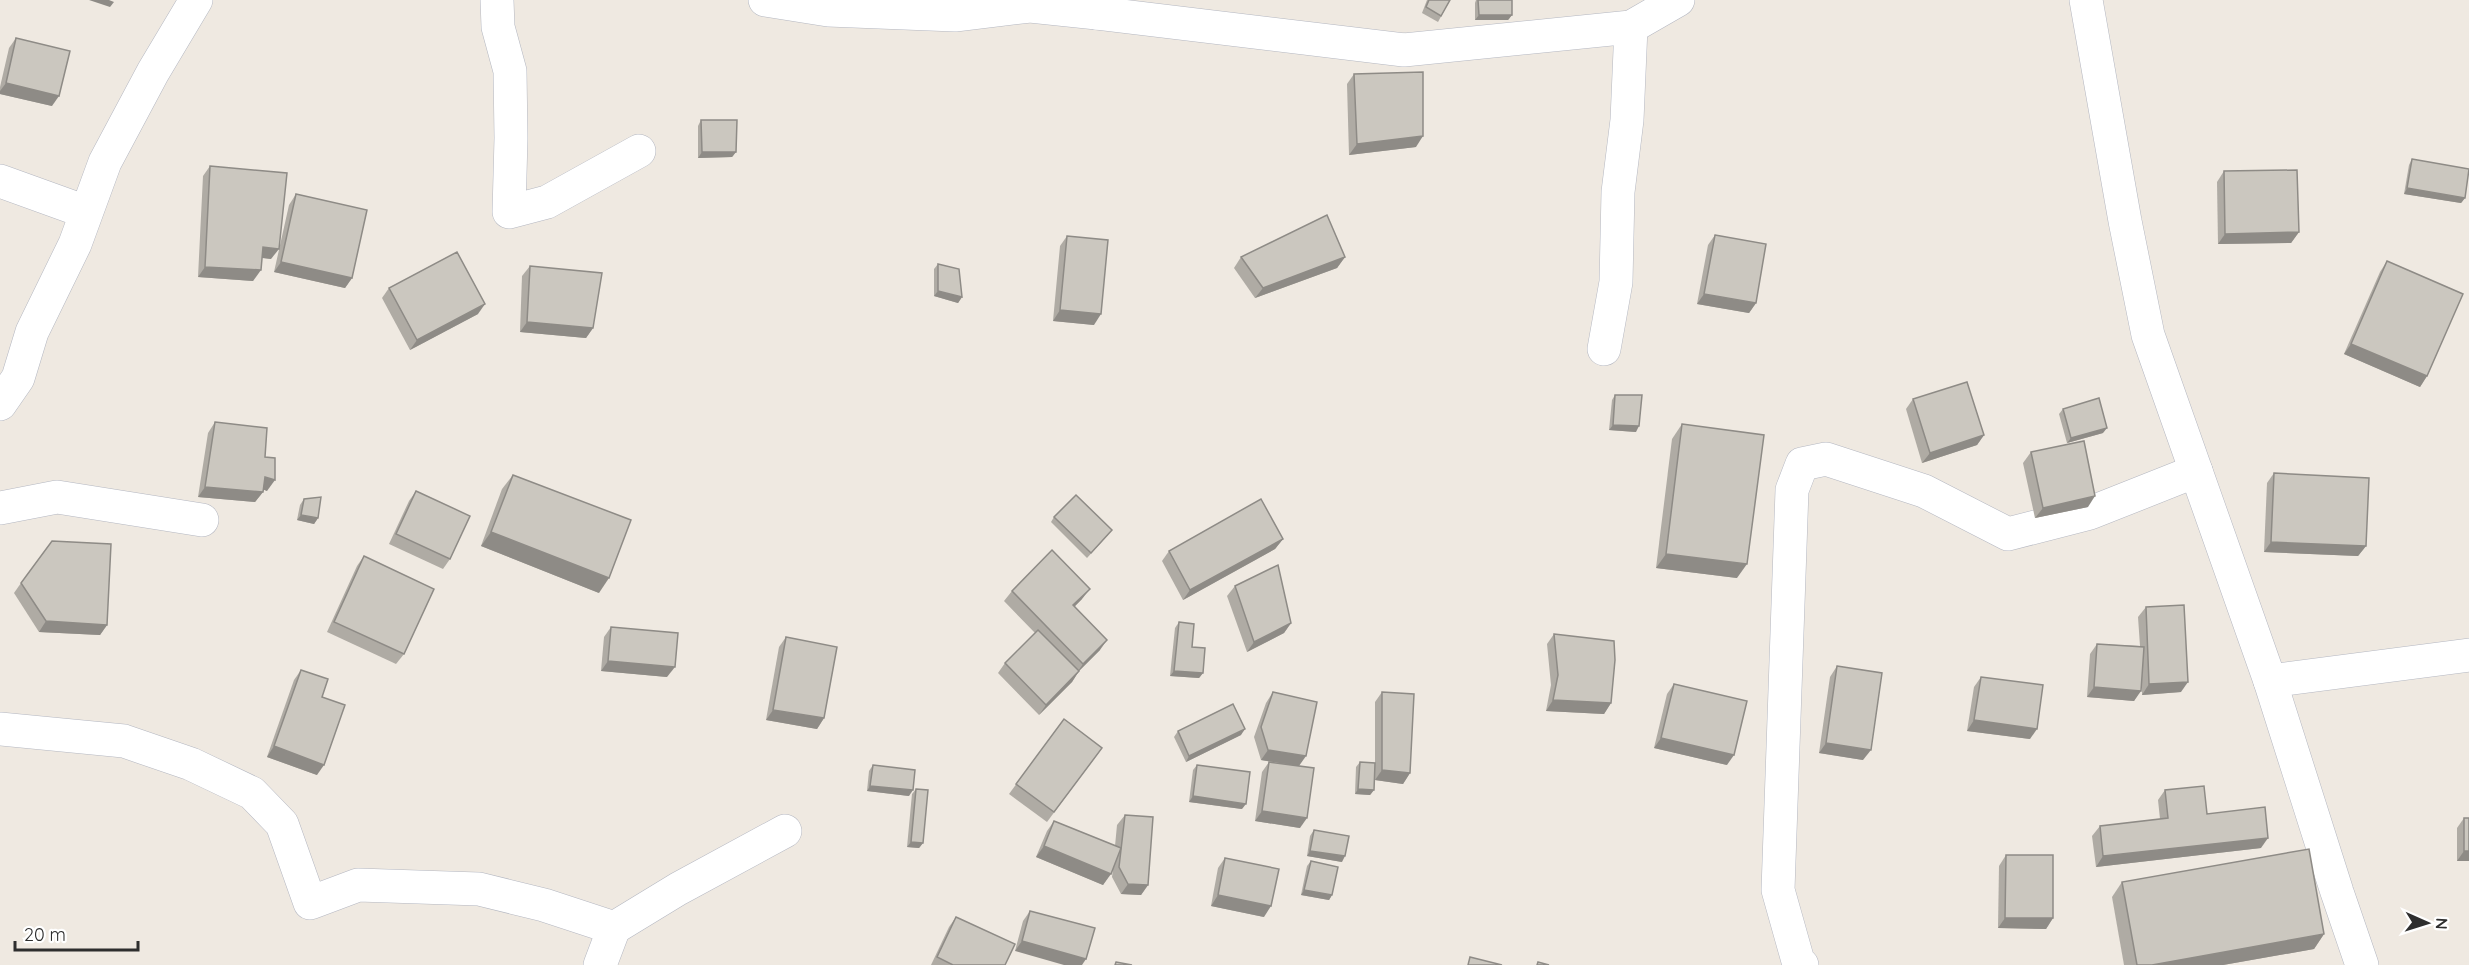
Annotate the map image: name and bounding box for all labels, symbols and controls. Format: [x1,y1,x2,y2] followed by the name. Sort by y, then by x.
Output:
[2397,893,2457,953] north arrow
[15,914,138,952] scale bar
[2432,917,2452,930] text: N
[24,923,66,946] text: 20 m

